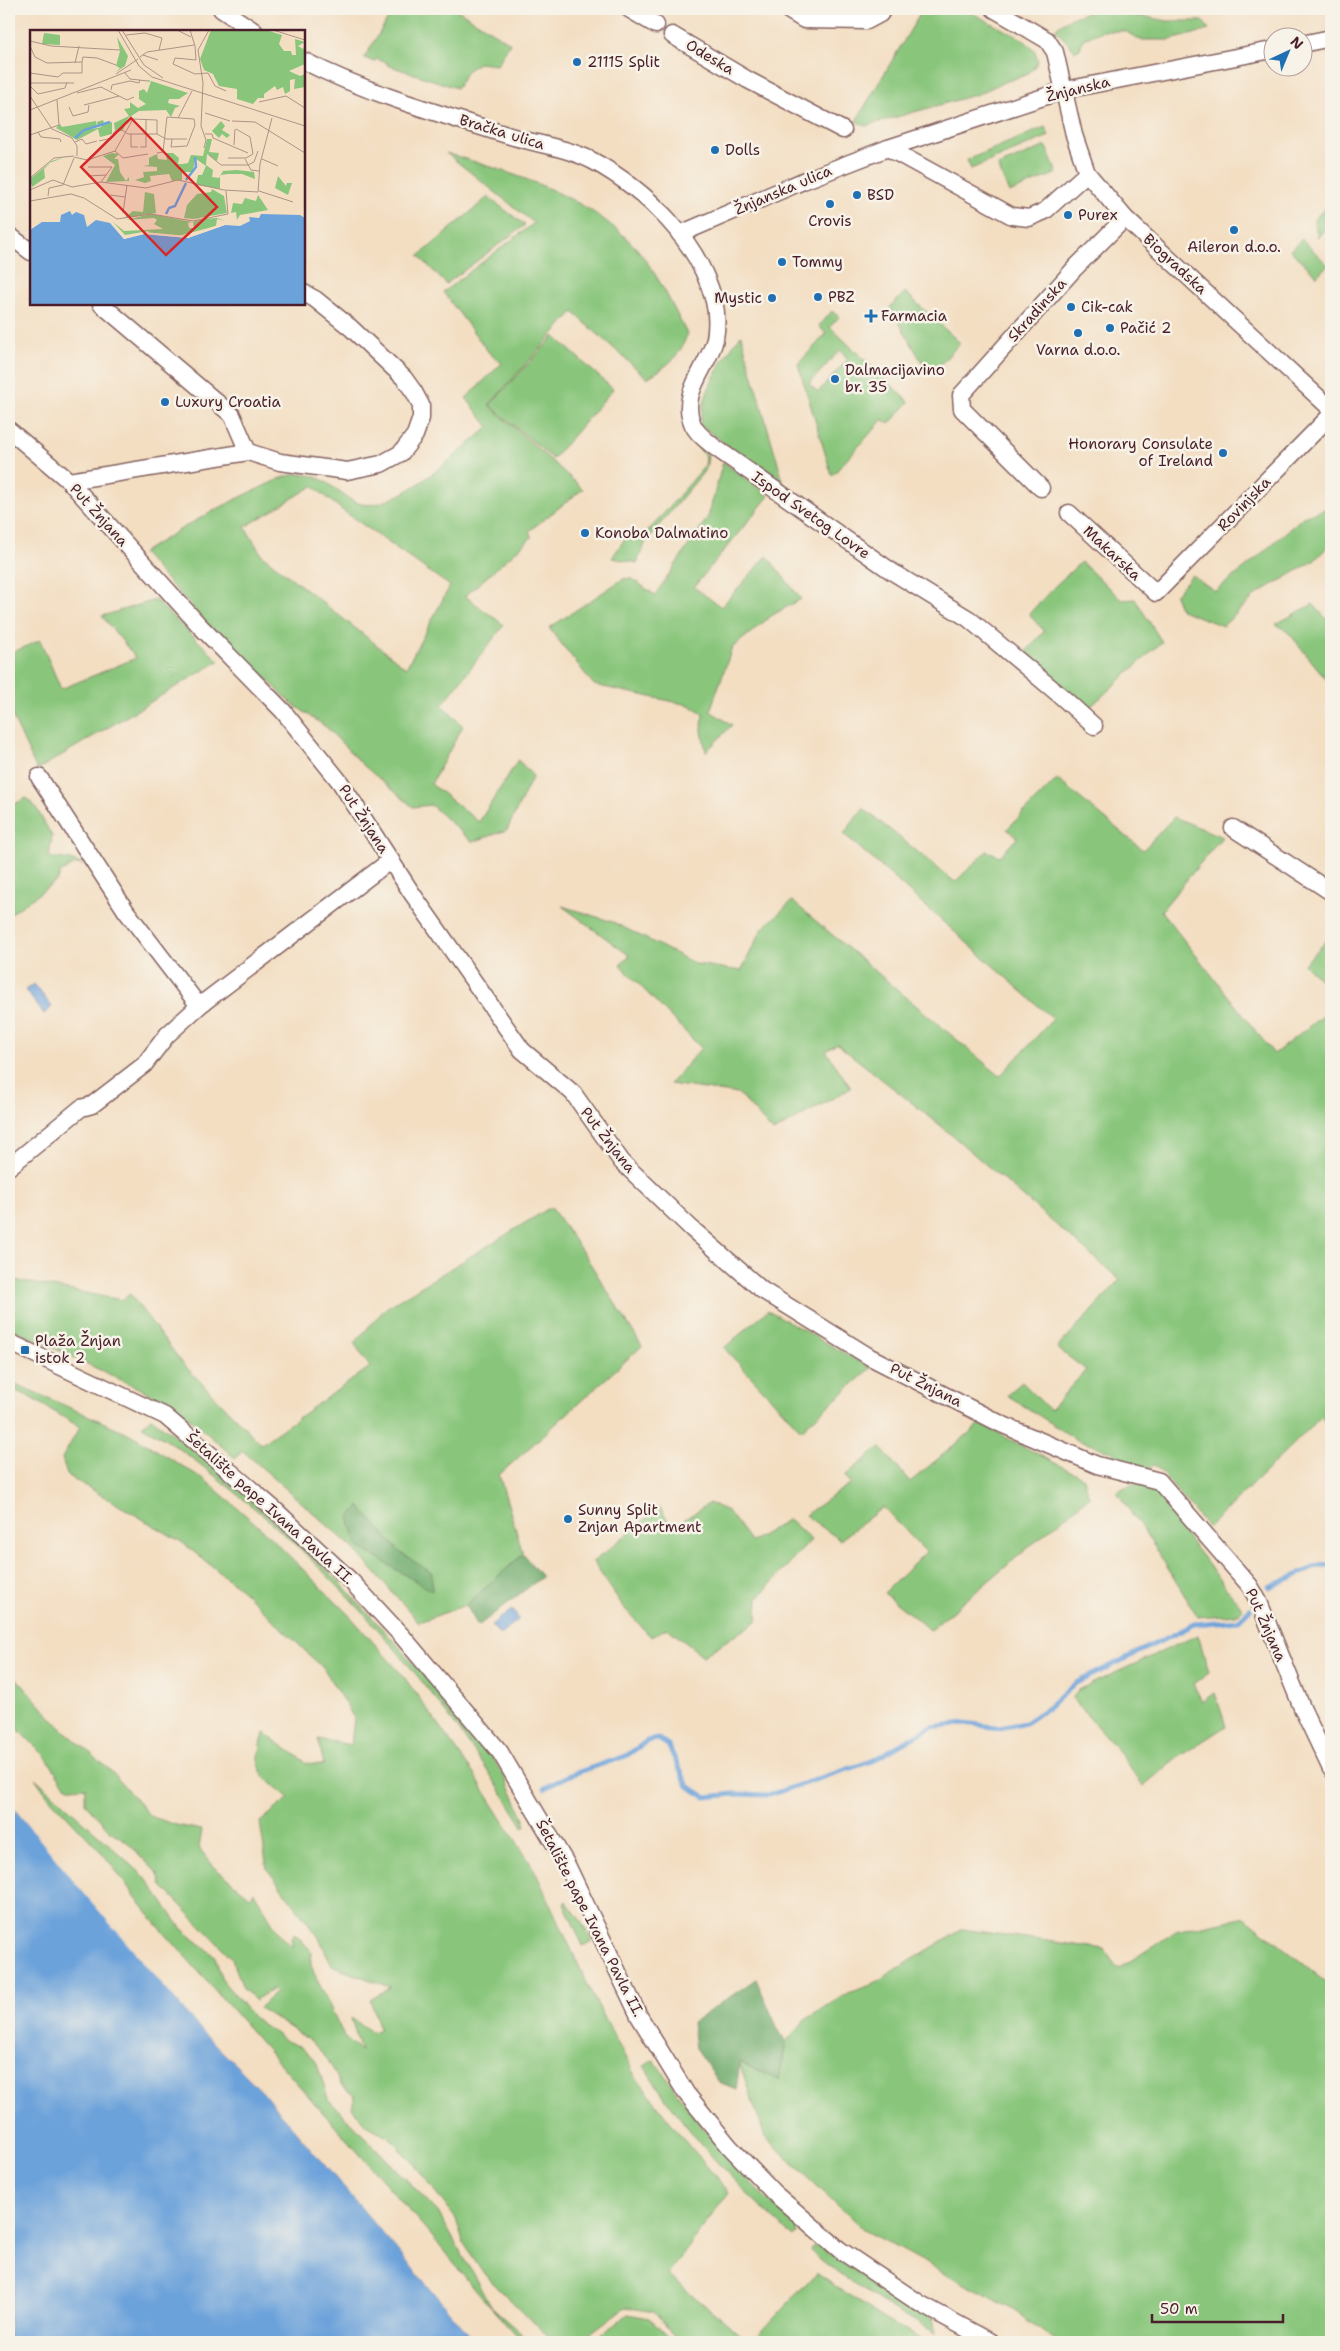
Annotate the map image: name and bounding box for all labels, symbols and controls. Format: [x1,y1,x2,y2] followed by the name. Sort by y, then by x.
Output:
[1262,28,1312,78] north arrow
[30,30,305,305] inset map
[1287,32,1307,53] text: N
[682,35,738,80] street label: Odeska
[587,52,660,72] place label: 21115 Split
[571,56,583,68] marker: 21115 Split
[1044,70,1113,107] street label: Žnjanska
[457,110,548,155] street label: Bračka ulica
[725,140,760,160] place label: Dolls
[709,144,721,156] marker: Dolls
[731,159,835,220] street label: Žnjanska ulica
[867,185,894,205] place label: BSD
[851,189,863,201] marker: BSD
[824,198,836,210] marker: Crovis
[1078,205,1118,225] place label: Purex
[1062,209,1074,221] marker: Purex
[808,211,852,231] place label: Crovis
[1228,224,1240,236] marker: Aileron d.o.o.
[1139,229,1212,299] street label: Biogradska
[1187,237,1281,257] place label: Aileron d.o.o.
[792,252,843,272] place label: Tommy
[776,256,788,268] marker: Tommy
[1003,273,1071,346] street label: Skradinska
[828,287,855,307] place label: PBZ
[714,288,762,308] place label: Mystic
[812,291,824,303] marker: PBZ
[766,292,778,304] marker: Mystic
[1081,297,1133,317] place label: Cik-cak
[1065,301,1077,313] marker: Cik-cak
[881,306,948,326] place label: Farmacia
[865,310,877,322] marker: Farmacia
[1120,318,1172,338] place label: Pačić 2
[1104,322,1116,334] marker: Pačić 2
[1072,327,1084,339] marker: Varna d.o.o.
[1036,340,1120,360] place label: Varna d.o.o.
[845,360,945,397] place label: Dalmacijavino br. 35
[829,373,841,385] marker: Dalmacijavino br. 35
[175,392,282,412] place label: Luxury Croatia
[159,396,171,408] marker: Luxury Croatia
[1068,434,1213,471] place label: Honorary Consulate of Ireland
[1217,447,1229,459] marker: Honorary Consulate of Ireland
[748,467,874,563] street label: Ispod Svetog Lovre
[1213,472,1275,536] street label: Rovinjska
[65,479,134,551] street label: Put Žnjana
[1079,521,1146,585] street label: Makarska
[595,523,728,543] place label: Konoba Dalmatino
[579,527,591,539] marker: Konoba Dalmatino
[334,780,395,858] street label: Put Žnjana
[576,1102,641,1178] street label: Put Žnjana
[35,1330,121,1368] place label: Plaža Žnjan istok 2
[19,1344,31,1356] marker: Plaža Žnjan istok 2
[887,1357,966,1412] street label: Put Žnjana
[182,1427,359,1589] street label: Šetalište pape Ivana Pavla II.
[578,1500,702,1537] place label: Sunny Split Znjan Apartment
[562,1513,574,1525] marker: Sunny Split Znjan Apartment
[1241,1585,1292,1665] street label: Put Žnjana
[531,1815,650,2020] street label: Šetalište pape Ivana Pavla II.
[1152,2291,1284,2323] scale bar
[1160,2299,1198,2319] text: 50 m

